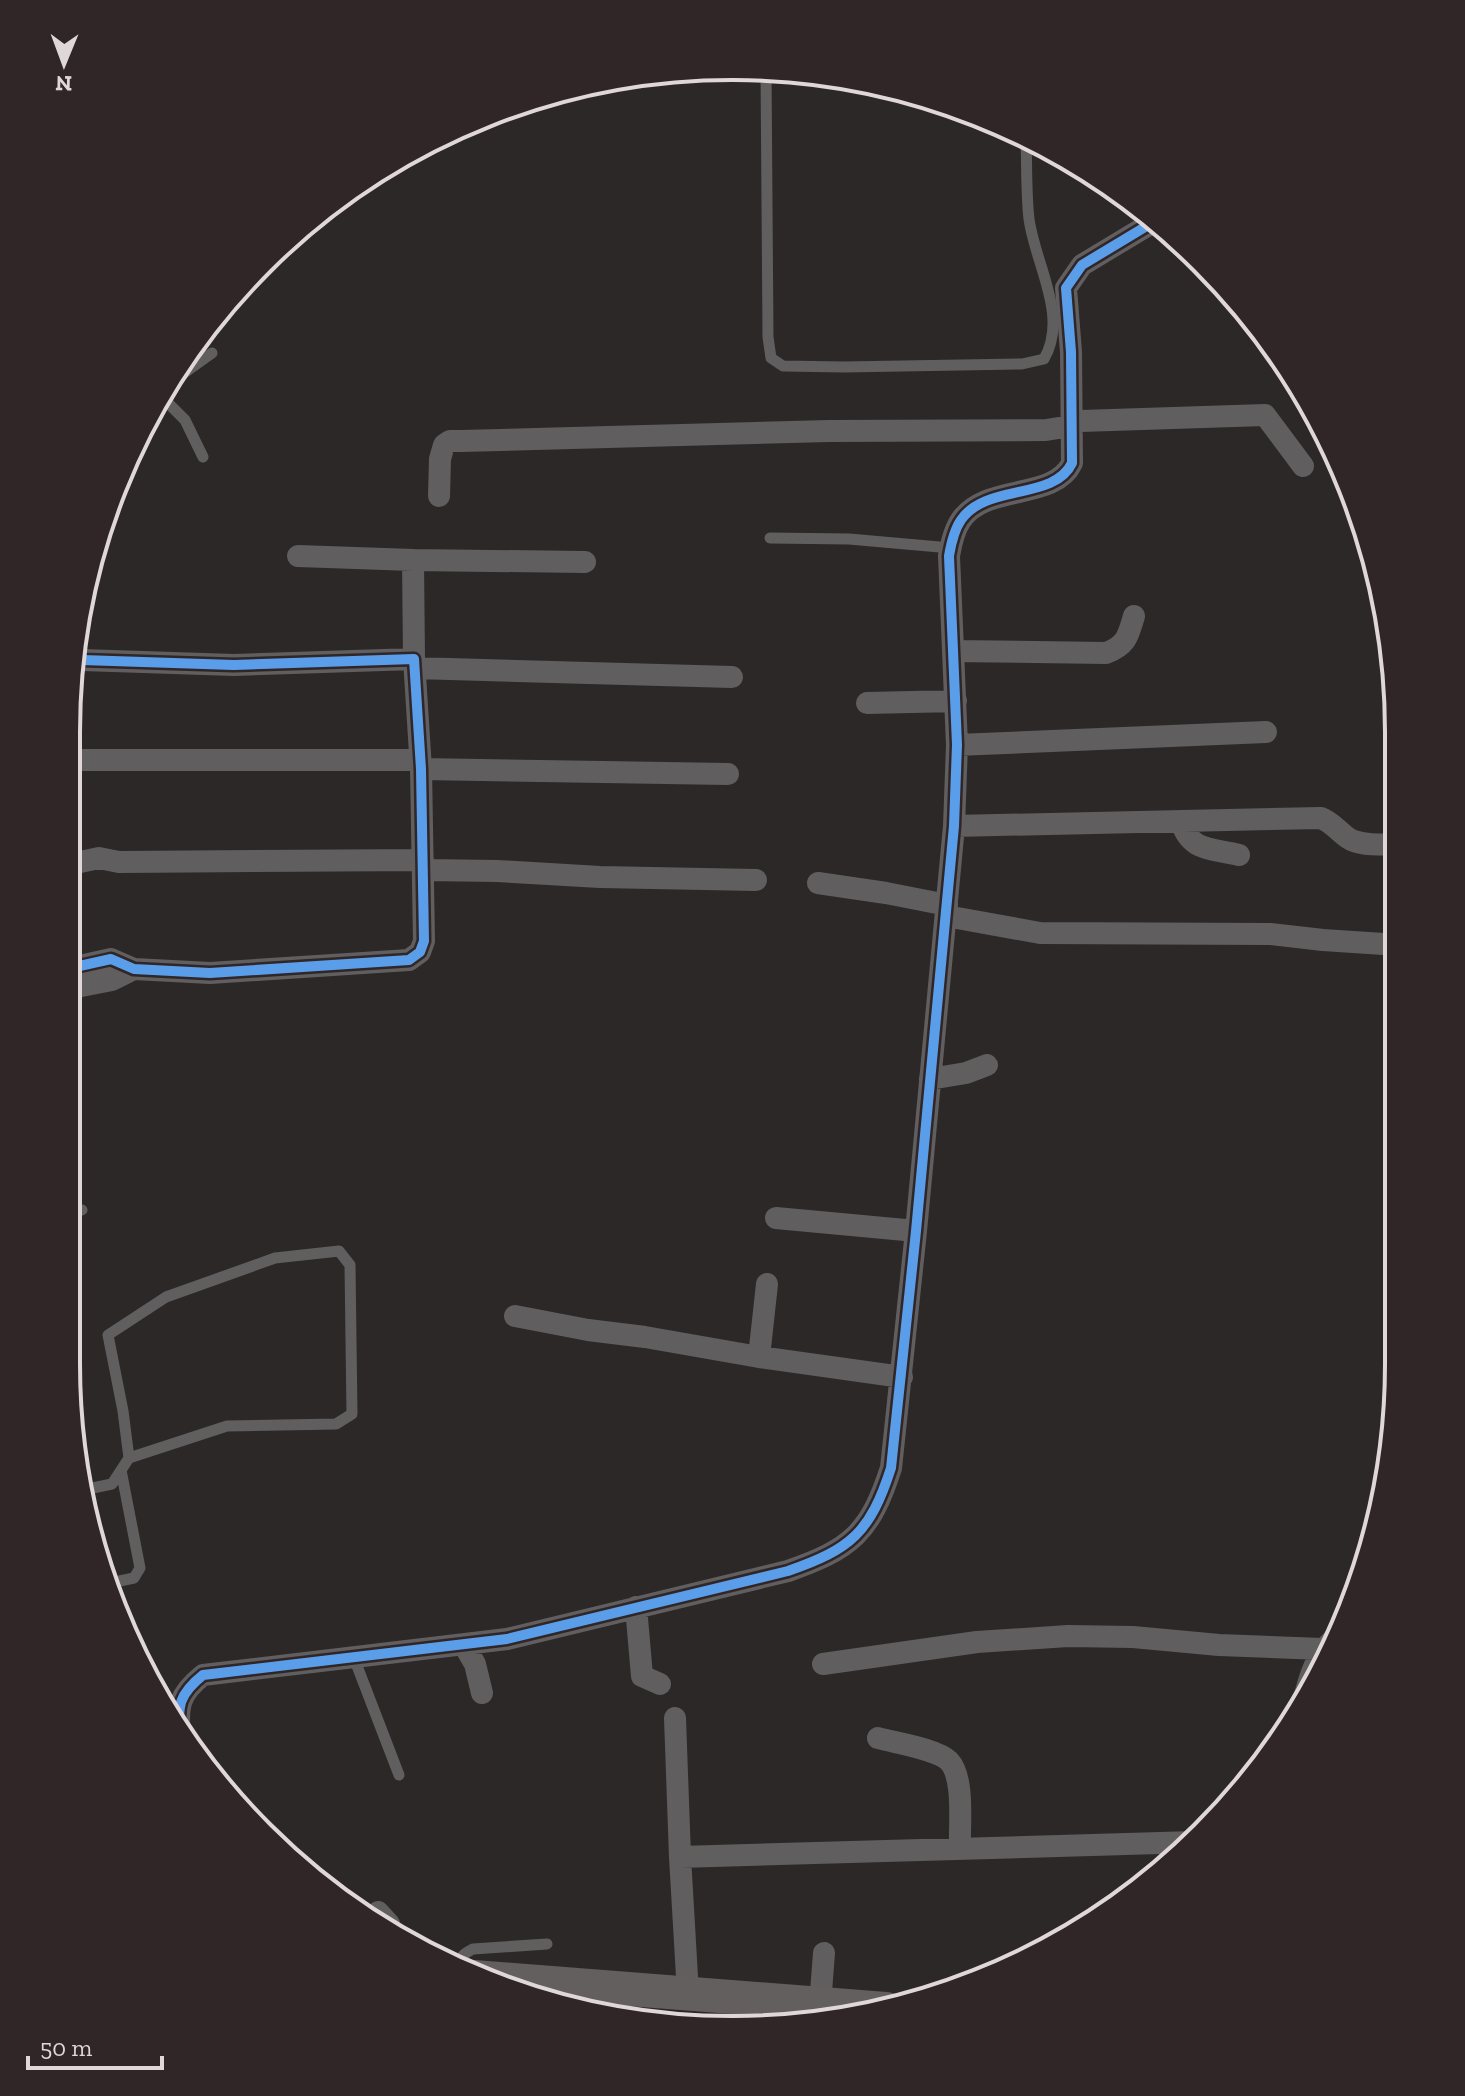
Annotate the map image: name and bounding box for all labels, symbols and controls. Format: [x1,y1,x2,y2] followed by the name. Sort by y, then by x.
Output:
[24,24,104,104] north arrow
[55,70,72,97] text: N
[28,2020,162,2070] scale bar
[40,2033,93,2062] text: 50 m

